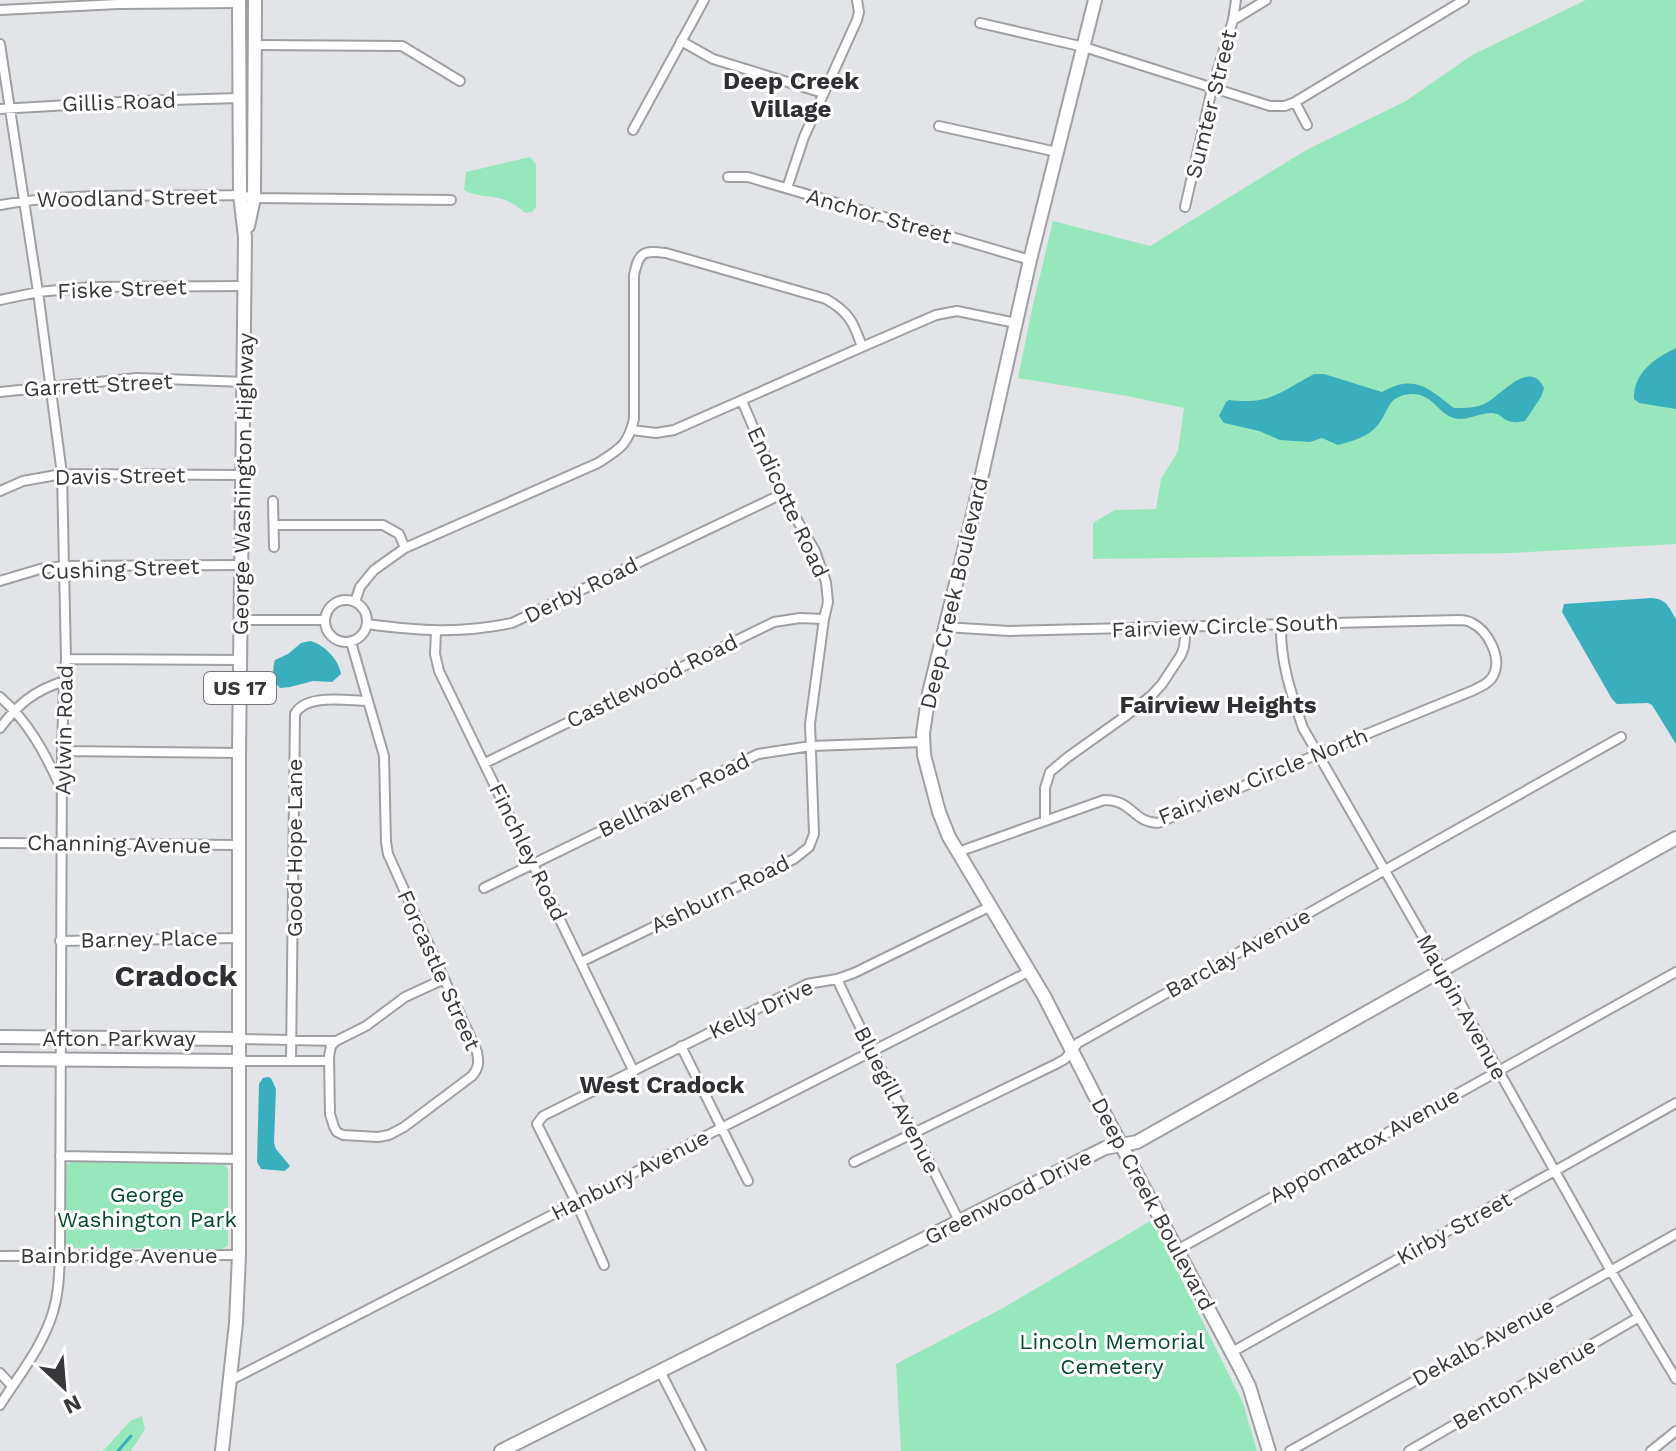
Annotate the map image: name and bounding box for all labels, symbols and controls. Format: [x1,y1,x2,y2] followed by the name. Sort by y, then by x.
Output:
[1180,27,1242,181] street label: Sumter Street
[723,67,859,123] district label: Deep Creek Village
[62,88,176,116] street label: Gillis Road
[804,183,954,249] street label: Anchor Street
[36,184,218,212] street label: Woodland Street
[57,274,187,304] street label: Fiske Street
[228,332,258,636] street label: George Washington Highway
[23,369,173,401] street label: Garrett Street
[742,423,834,581] street label: Endicotte Road
[55,462,185,490] street label: Davis Street
[915,475,993,711] street label: Deep Creek Boulevard
[520,552,642,628] street label: Derby Road
[40,554,200,584] street label: Cushing Street
[1111,610,1339,642] street label: Fairview Circle South
[562,629,742,733] street label: Castlewood Road
[50,665,78,795] street label: Aylwin Road
[204,672,276,704] road number: US 17
[1120,691,1317,719] district label: Fairview Heights
[1155,722,1371,830] street label: Fairview Circle North
[594,748,754,842] street label: Bellhaven Road
[282,759,307,937] street label: Good Hope Lane
[484,779,572,925] street label: Finchley Road
[27,830,211,858] street label: Channing Avenue
[647,850,793,938] street label: Ashburn Road
[392,886,486,1054] street label: Forcastle Street
[1161,903,1315,1003] street label: Barclay Avenue
[80,925,218,953] street label: Barney Place
[1412,930,1512,1084] street label: Maupin Avenue
[115,958,238,993] district label: Cradock
[705,974,817,1044] street label: Kelly Drive
[849,1022,945,1178] street label: Bluegill Avenue
[42,1026,197,1051] street label: Afton Parkway
[580,1071,745,1099] district label: West Cradock
[1264,1082,1464,1208] street label: Appomattox Avenue
[1086,1093,1220,1315] street label: Deep Creek Boulevard
[547,1124,713,1226] street label: Hanbury Avenue
[920,1144,1096,1250] street label: Greenwood Drive
[57,1182,237,1232] park label: George Washington Park
[1392,1186,1516,1270] street label: Kirby Street
[20,1243,218,1268] street label: Bainbridge Avenue
[1408,1293,1558,1391] street label: Dekalb Avenue
[1019,1329,1205,1379] park label: Lincoln Memorial Cemetery
[1448,1333,1600,1435] street label: Benton Avenue
[24,1347,104,1427] north arrow
[60,1390,85,1419] text: N

